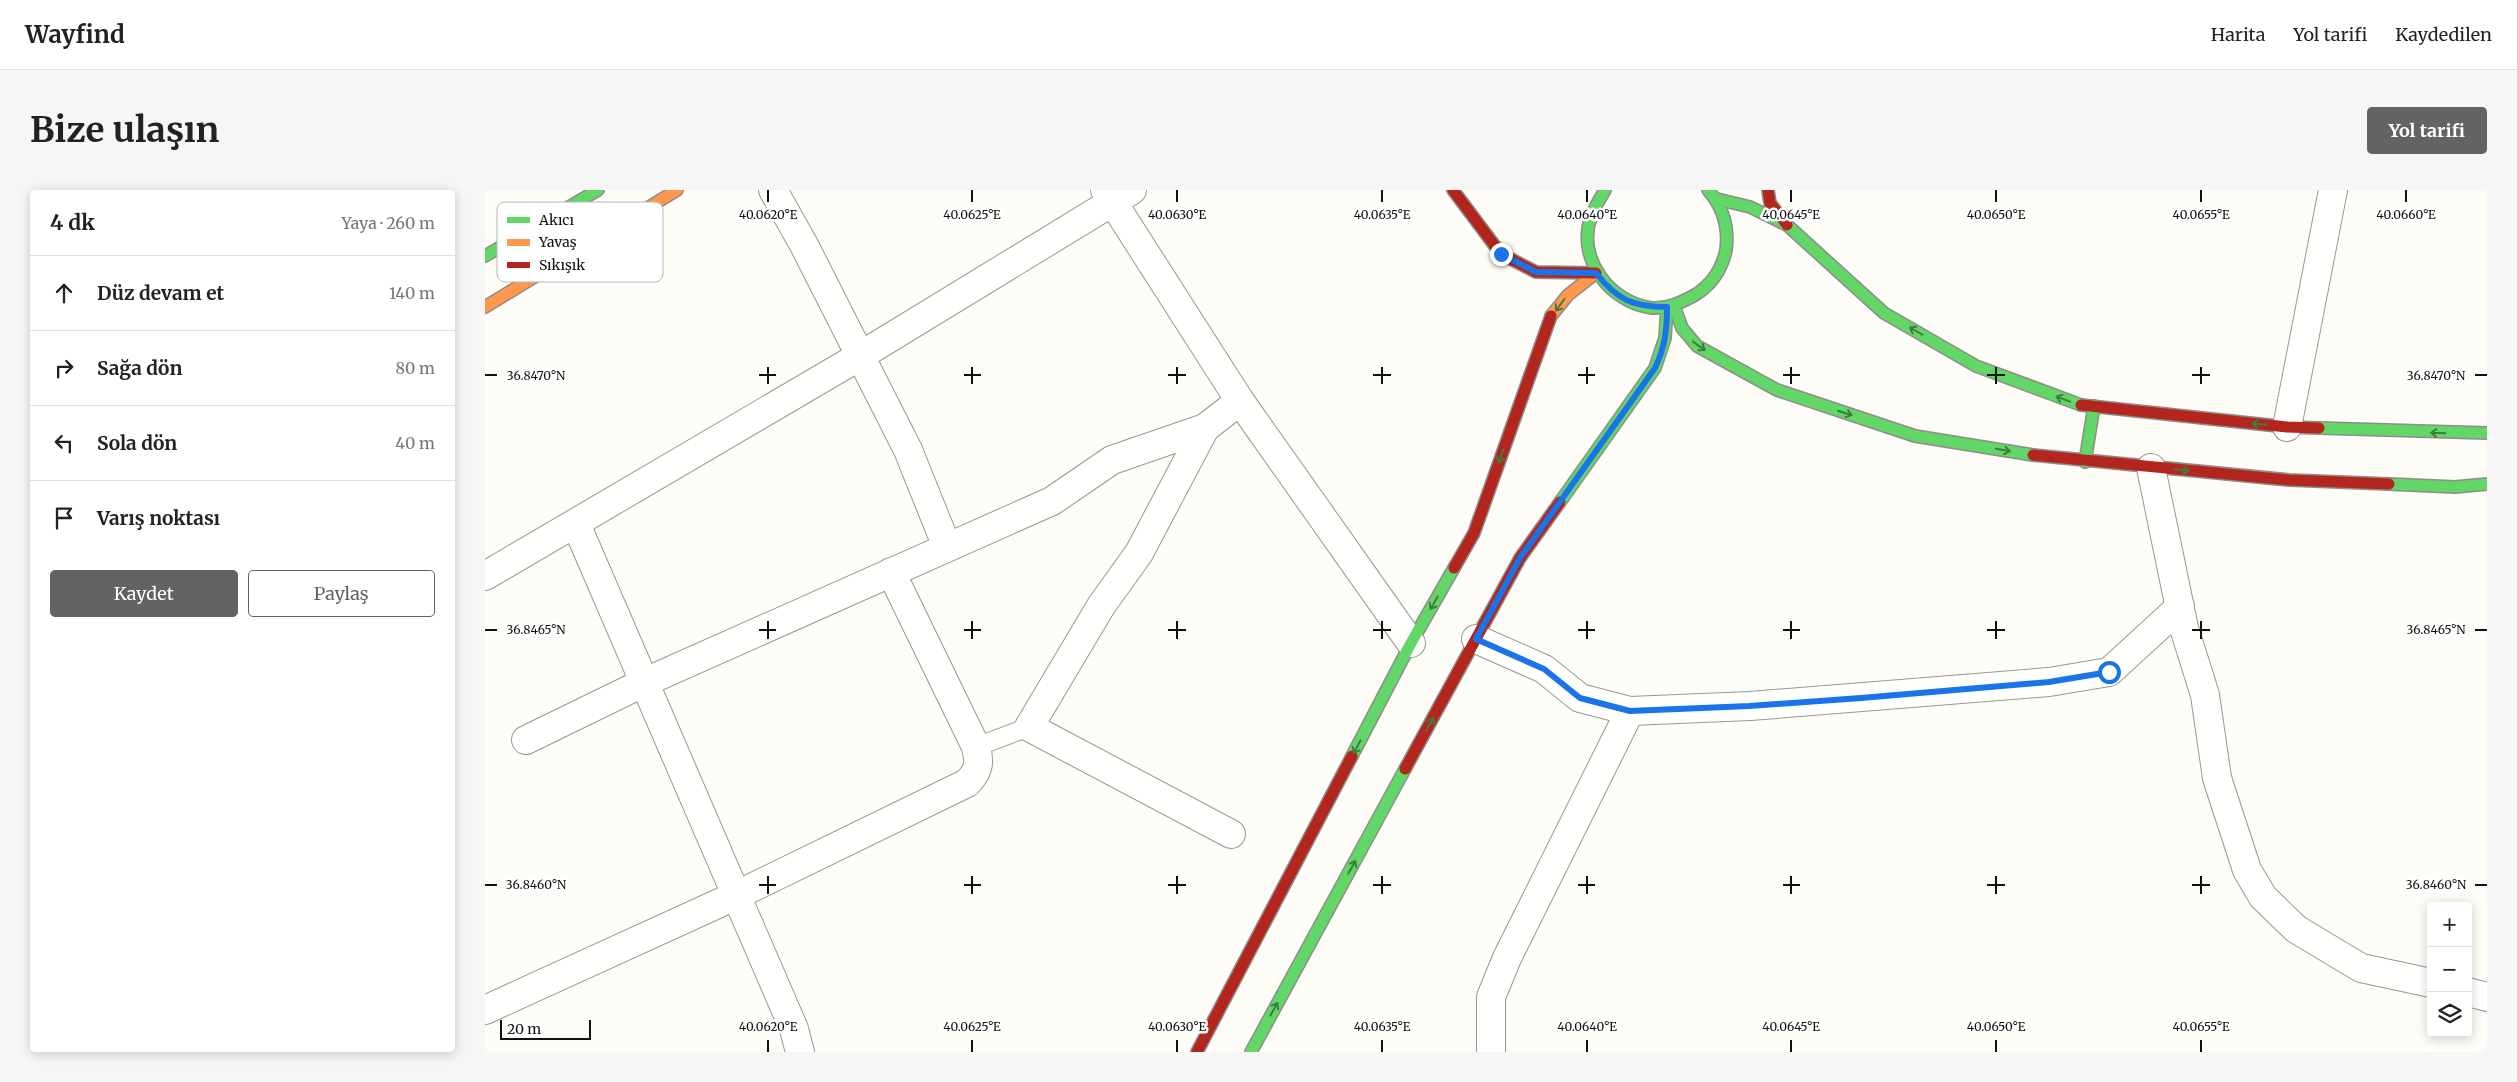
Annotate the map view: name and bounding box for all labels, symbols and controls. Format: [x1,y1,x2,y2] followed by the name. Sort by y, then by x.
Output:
[25,19,125,50] text: Wayfind
[2211,23,2265,46] text: Harita
[2293,23,2367,46] text: Yol tarifi
[2395,23,2492,46] text: Kaydedilen
[2367,107,2487,154] button: Yol tarifi
[30,108,219,152] text: Bize ulaşın
[497,202,663,282] legend
[739,207,798,222] text: 40.0620°E
[943,207,1001,222] text: 40.0625°E
[1148,207,1206,222] text: 40.0630°E
[1354,207,1411,222] text: 40.0635°E
[1557,207,1617,222] text: 40.0640°E
[1762,207,1820,222] text: 40.0645°E
[1967,207,2026,222] text: 40.0650°E
[2172,207,2230,222] text: 40.0655°E
[2376,207,2436,222] text: 40.0660°E
[50,209,95,236] text: 4 dk
[538,211,574,229] text: Akıcı
[342,213,435,233] text: Yaya · 260 m
[538,233,577,251] text: Yavaş
[1490,243,1513,266] route end
[539,256,585,274] text: Sıkışık
[50,279,78,307] icon: ahead
[97,281,224,305] text: Düz devam et
[389,283,435,303] text: 140 m
[1554,298,1565,311] one-way arrow
[1909,326,1924,336] one-way arrow
[1692,341,1706,351] one-way arrow
[50,354,78,382] icon: right
[97,356,182,380] text: Sağa dön
[396,358,435,378] text: 80 m
[507,368,566,383] text: 36.8470°N
[2407,368,2466,383] text: 36.8470°N
[2056,394,2071,403] one-way arrow
[1837,409,1853,418] one-way arrow
[2251,419,2267,429] one-way arrow
[2431,428,2447,437] one-way arrow
[50,429,78,457] icon: left
[97,431,177,455] text: Sola dön
[395,433,435,453] text: 40 m
[1995,446,2011,456] one-way arrow
[1496,448,1505,464] one-way arrow
[2174,465,2190,475] one-way arrow
[50,504,78,532] icon: arrive
[97,506,220,530] text: Varış noktası
[50,570,238,617] button: Kaydet
[248,570,435,617] button: Paylaş
[1428,596,1438,610] one-way arrow
[507,622,566,637] text: 36.8465°N
[2407,622,2466,637] text: 36.8465°N
[2098,661,2121,684] route start
[1426,717,1435,732] one-way arrow
[1352,739,1362,754] one-way arrow
[1347,859,1357,874] one-way arrow
[506,877,567,892] text: 36.8460°N
[2406,877,2467,892] text: 36.8460°N
[2427,902,2472,1037] map controls
[2427,902,2472,947] button: +
[2427,947,2472,992] button: −
[2427,992,2472,1037] button: layers
[1269,1002,1279,1017] one-way arrow
[500,1017,591,1040] scale bar
[739,1019,798,1034] text: 40.0620°E
[943,1019,1001,1034] text: 40.0625°E
[1148,1019,1206,1034] text: 40.0630°E
[1354,1019,1411,1034] text: 40.0635°E
[1557,1019,1617,1034] text: 40.0640°E
[1762,1019,1820,1034] text: 40.0645°E
[1967,1019,2026,1034] text: 40.0650°E
[2172,1019,2230,1034] text: 40.0655°E
[507,1020,541,1038] text: 20 m

